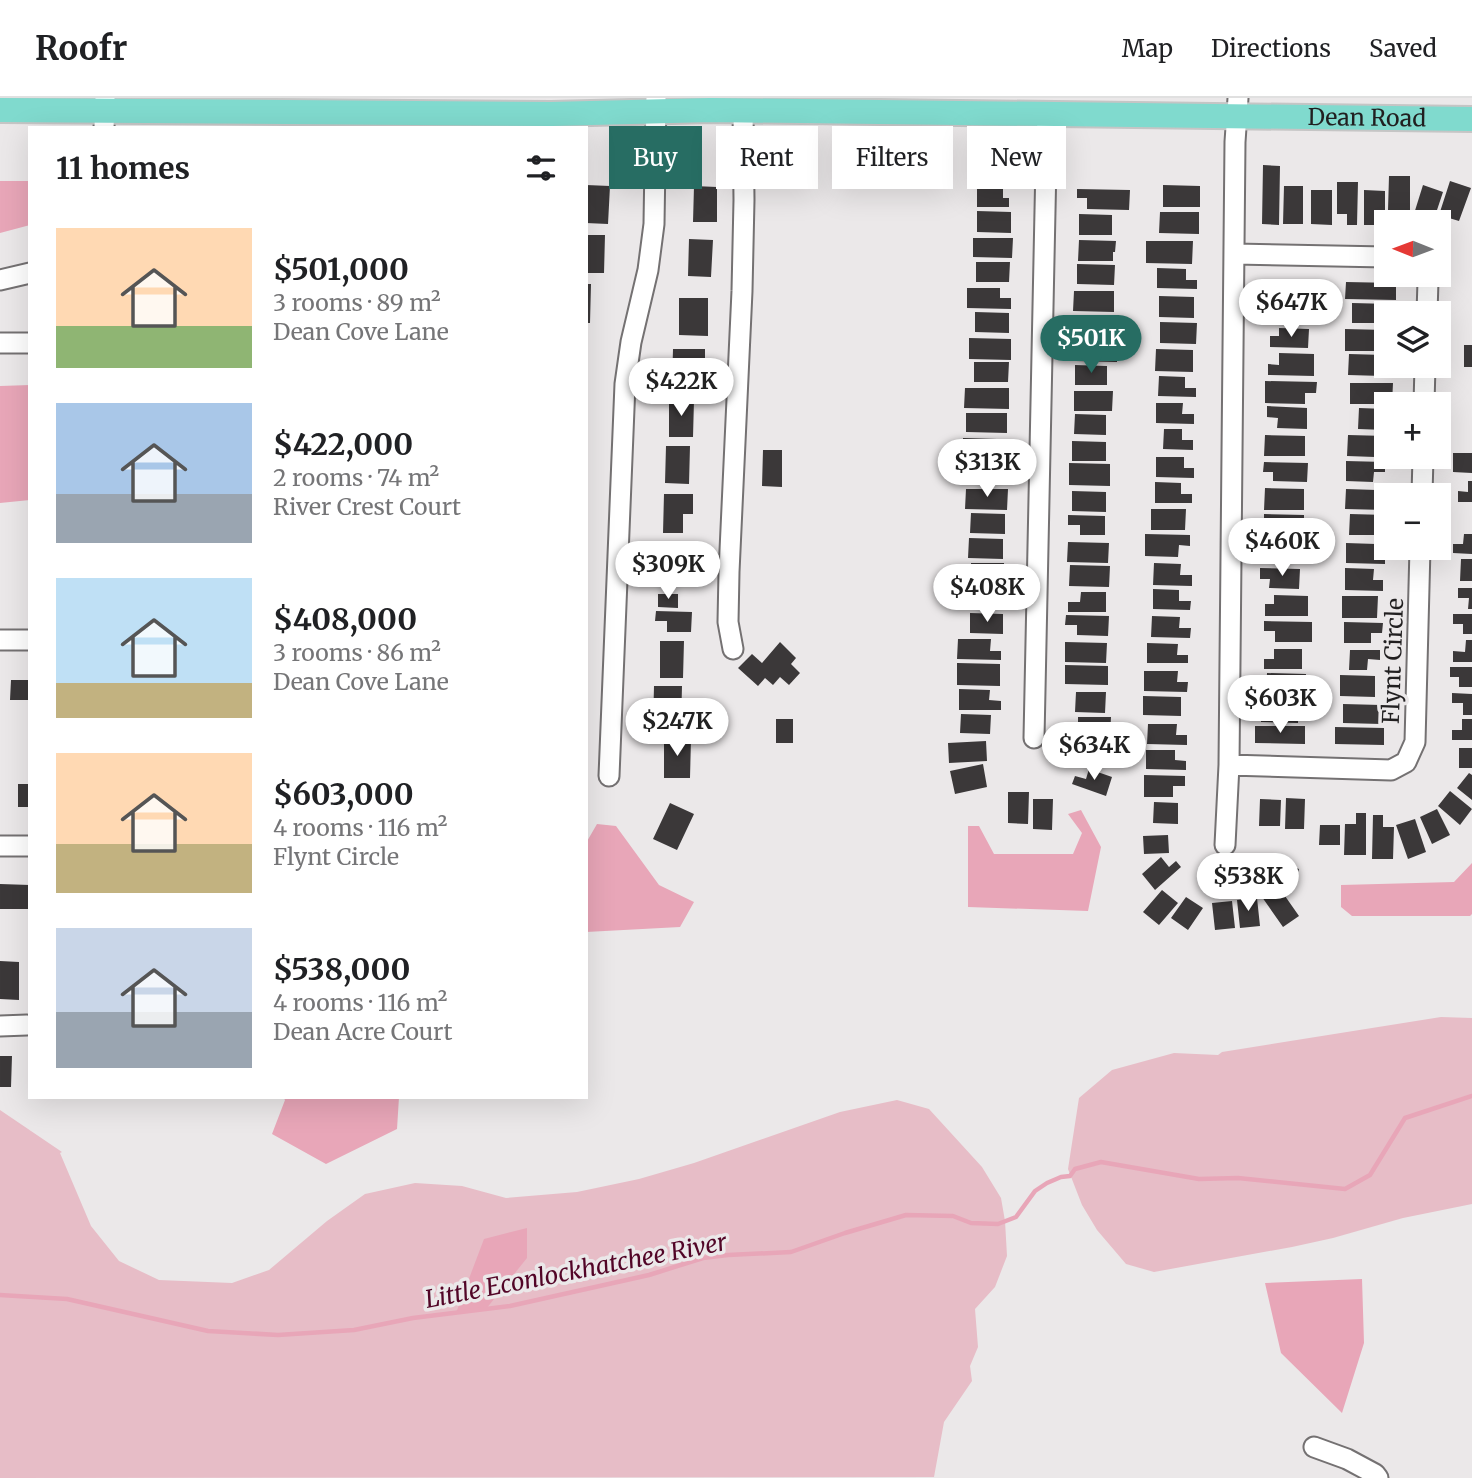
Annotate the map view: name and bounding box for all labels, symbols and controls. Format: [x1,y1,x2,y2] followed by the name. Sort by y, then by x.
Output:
[35,28,127,69] text: Roofr
[1122,33,1173,64] text: Map
[1211,33,1331,64] text: Directions
[1369,33,1437,64] text: Saved
[1307,102,1427,132] street label: Dean Road
[609,126,702,189] chip: Buy
[716,126,818,189] chip: Rent
[832,126,953,189] chip: Filters
[967,126,1066,189] chip: New
[56,149,190,187] text: 11 homes
[522,149,560,187] icon: filters
[1374,210,1451,287] north arrow
[1374,210,1451,560] map controls
[273,250,409,288] text: $501,000
[112,256,196,340] icon: home
[1242,280,1340,339] pin: $647K
[1255,287,1327,316] text: $647K
[273,288,441,317] text: 3 rooms · 89 m²
[1374,301,1451,378] button: layers
[1042,316,1140,375] pin: $501K
[273,317,449,346] text: Dean Cove Lane
[1056,323,1126,352] text: $501K
[632,358,730,418] pin: $422K
[645,366,717,395] text: $422K
[1374,392,1451,469] button: +
[273,425,413,463] text: $422,000
[112,431,196,515] icon: home
[938,440,1036,499] pin: $313K
[954,447,1020,476] text: $313K
[273,463,439,492] text: 2 rooms · 74 m²
[1374,483,1451,560] button: −
[273,492,461,521] text: River Crest Court
[1233,518,1331,578] pin: $460K
[1244,526,1320,555] text: $460K
[619,542,717,601] pin: $309K
[631,549,705,578] text: $309K
[938,564,1036,624] pin: $408K
[949,572,1025,601] text: $408K
[1376,597,1409,724] street label: Flynt Circle
[273,600,417,638] text: $408,000
[112,606,196,690] icon: home
[273,638,441,667] text: 3 rooms · 86 m²
[273,667,449,696] text: Dean Cove Lane
[1231,676,1329,735] pin: $603K
[1243,683,1317,712] text: $603K
[628,698,726,758] pin: $247K
[642,706,712,735] text: $247K
[1045,722,1143,782] pin: $634K
[1058,730,1130,759] text: $634K
[273,775,414,813] text: $603,000
[112,781,196,865] icon: home
[273,813,448,842] text: 4 rooms · 116 m²
[273,842,399,871] text: Flynt Circle
[1199,854,1297,913] pin: $538K
[1213,861,1283,890] text: $538K
[273,950,410,988] text: $538,000
[112,956,196,1040] icon: home
[273,988,448,1017] text: 4 rooms · 116 m²
[273,1017,452,1046] text: Dean Acre Court
[422,1226,731,1315] water label: Little Econlockhatchee River

